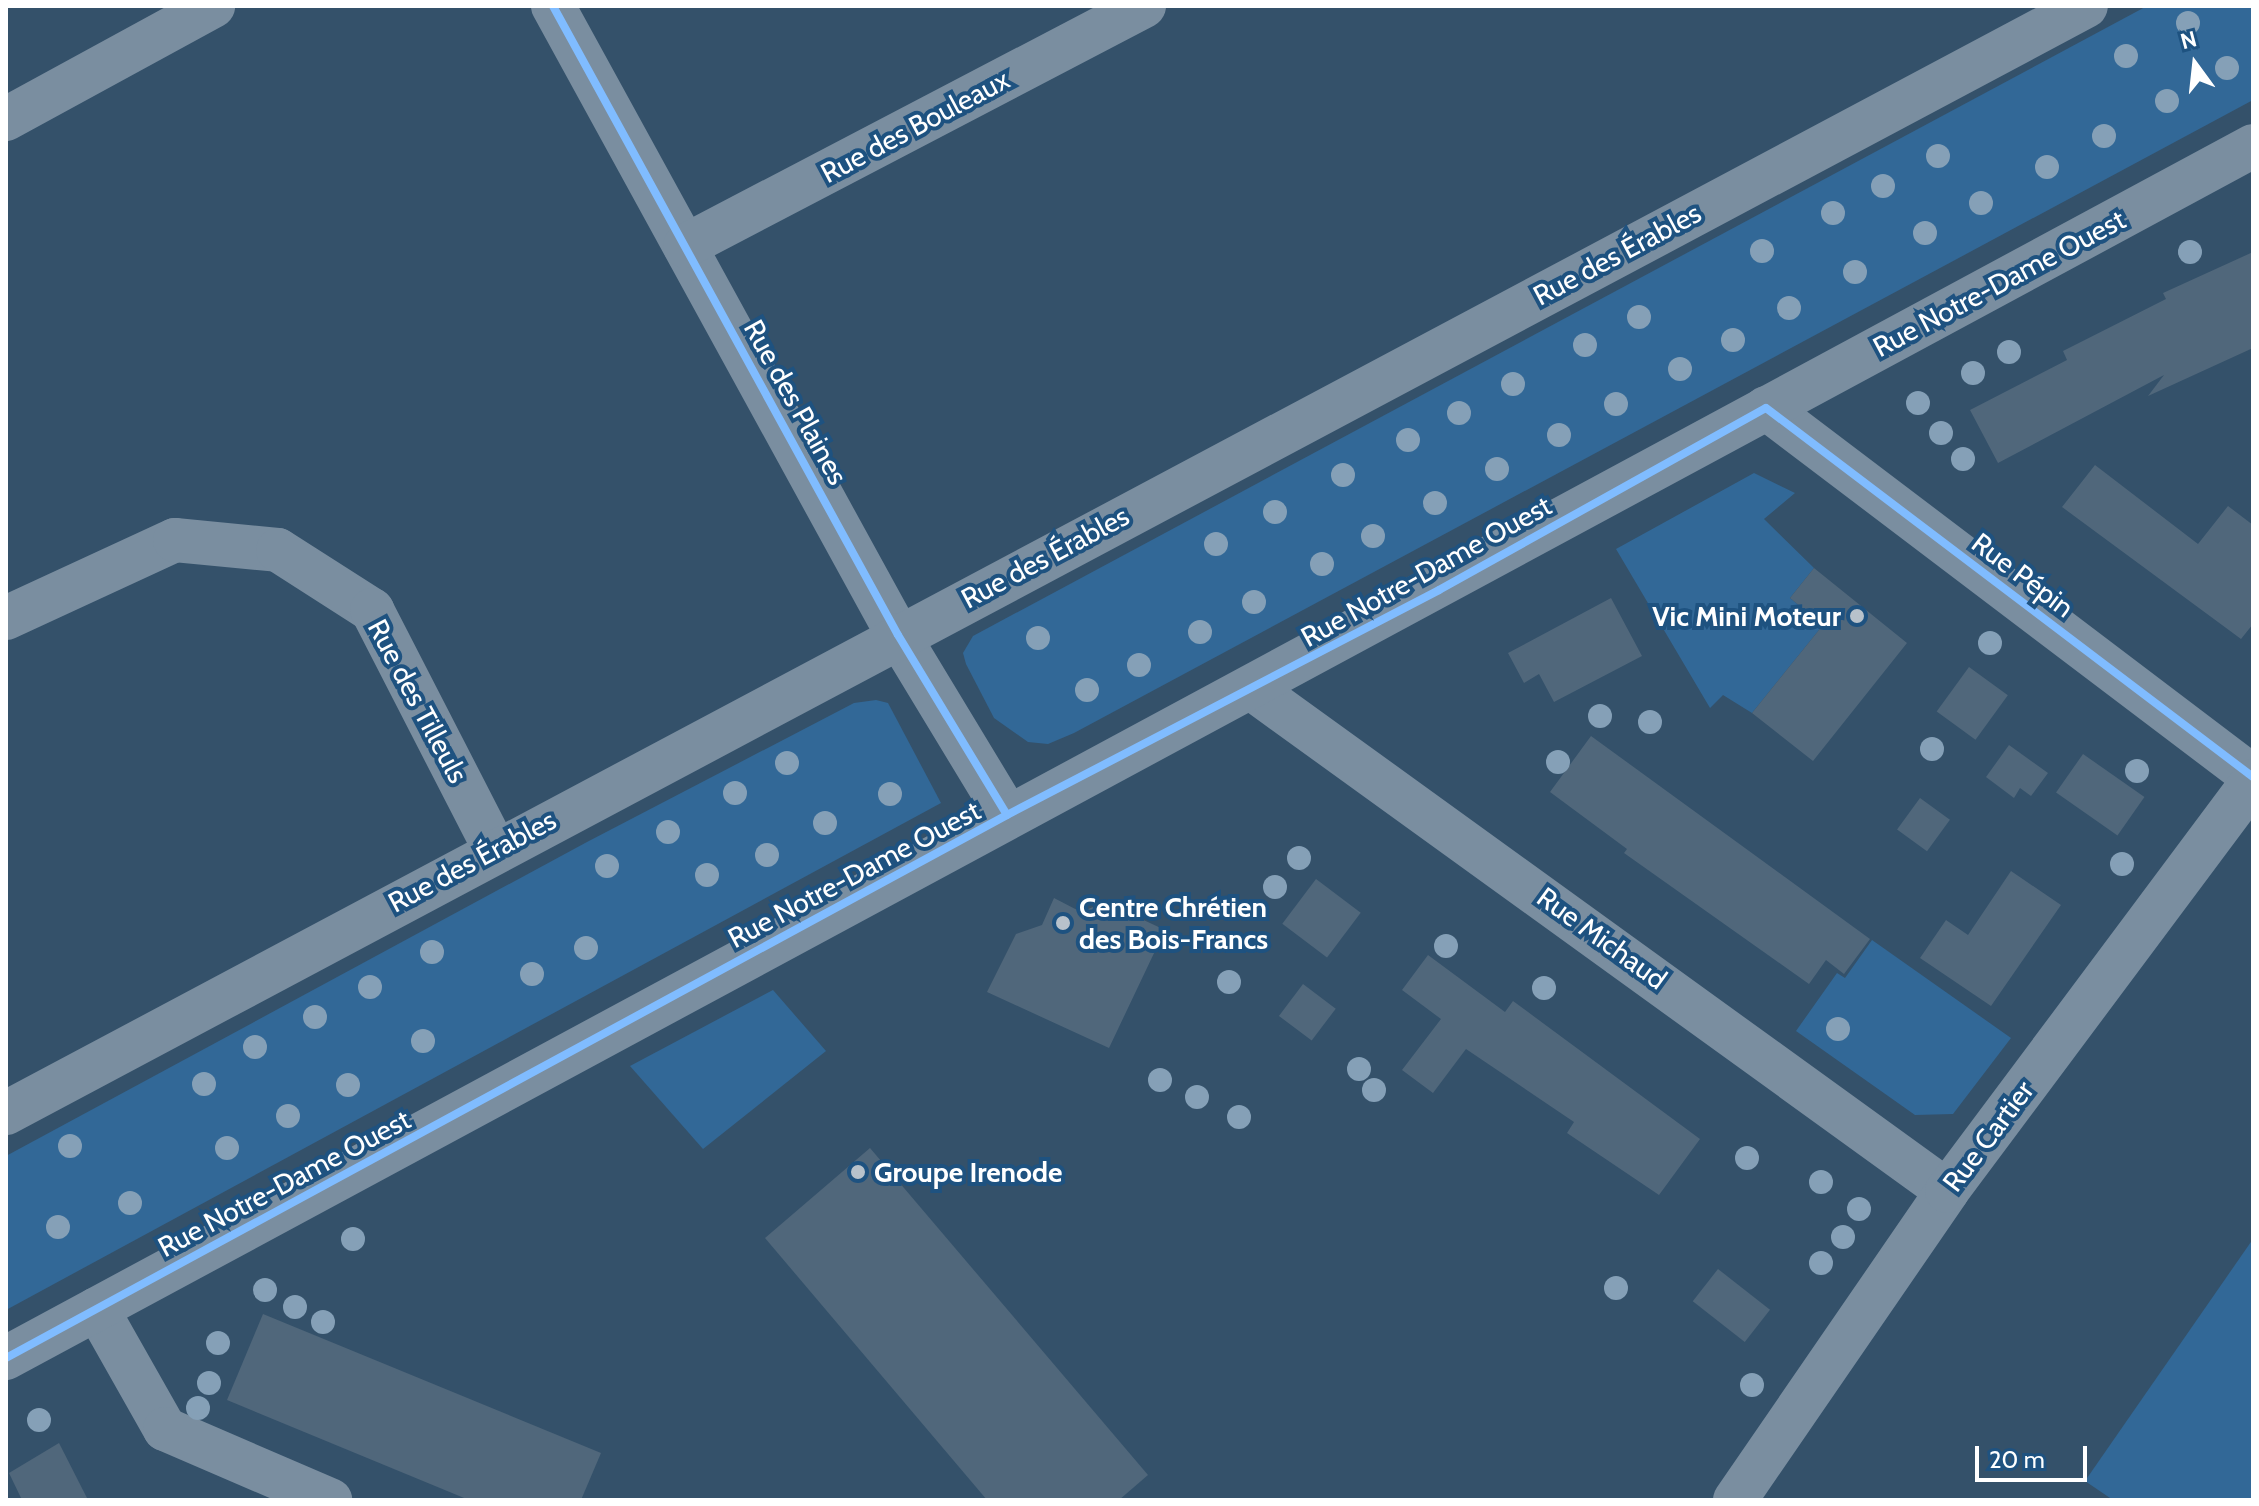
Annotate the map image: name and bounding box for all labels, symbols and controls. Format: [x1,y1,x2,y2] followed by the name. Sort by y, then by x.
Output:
[2155,24,2235,104] north arrow
[2178,25,2200,55] text: N
[815,62,1015,190] street label: Rue des Bouleaux
[1527,196,1707,312] street label: Rue des Érables
[1867,202,2131,364] street label: Rue Notre-Dame Ouest
[737,314,855,490] street label: Rue des Plaines
[1295,488,1557,654] street label: Rue Notre-Dame Ouest
[955,499,1135,615] street label: Rue des Érables
[1965,526,2081,624] street label: Rue Pépin
[1652,599,1841,633] place label: Vic Mini Moteur
[1848,607,1866,625] marker: Vic Mini Moteur
[361,613,475,789] street label: Rue des Tilleuls
[722,793,986,955] street label: Rue Notre-Dame Ouest
[382,803,562,919] street label: Rue des Érables
[1531,880,1673,996] street label: Rue Michaud
[1079,890,1268,956] place label: Centre Chrétien des Bois-Francs
[1054,914,1072,932] marker: Centre Chrétien des Bois-Francs
[1935,1074,2041,1198] street label: Rue Cartier
[152,1102,416,1264] street label: Rue Notre-Dame Ouest
[874,1155,1062,1189] place label: Groupe Irenode
[849,1163,867,1181] marker: Groupe Irenode
[1979,1430,2091,1480] scale bar
[1989,1445,2045,1474] text: 20 m

